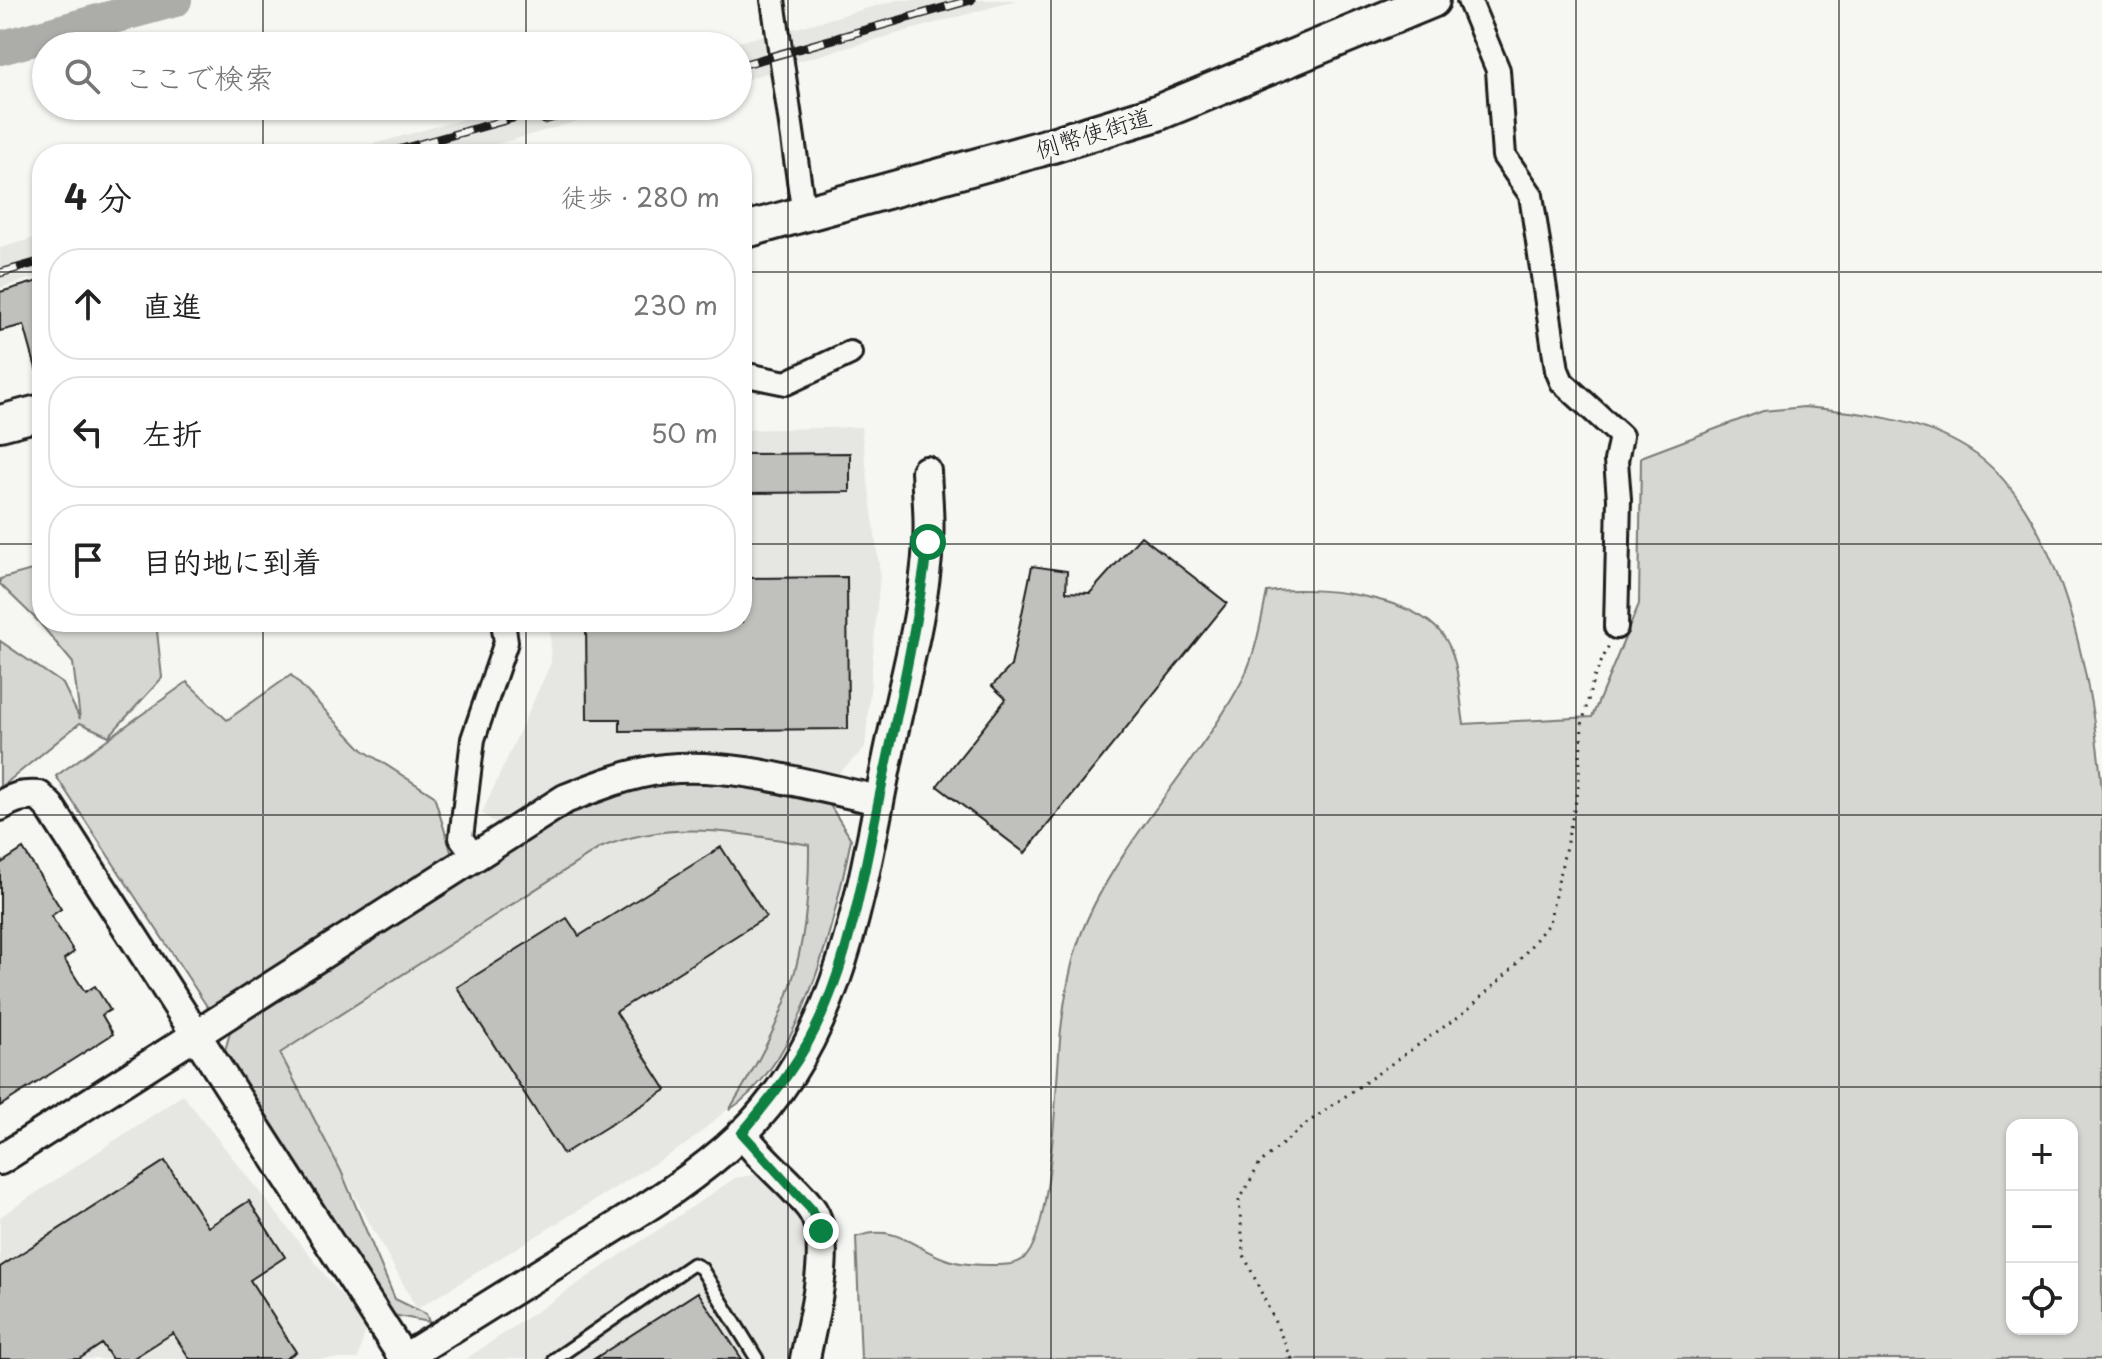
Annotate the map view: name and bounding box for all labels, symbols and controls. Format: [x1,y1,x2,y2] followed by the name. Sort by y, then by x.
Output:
[32,32,752,120] search box
[60,54,104,98] icon: search
[124,54,274,99] text: ここで検索
[1030,97,1156,167] street label: 例幣使街道
[64,170,132,222] text: 4 分
[561,177,720,216] text: 徒歩 · 280 m
[66,282,110,326] icon: ahead
[142,282,202,327] text: 直進
[633,285,718,324] text: 230 m
[66,410,110,454] icon: left
[142,410,202,455] text: 左折
[651,413,718,452] text: 50 m
[910,524,946,560] route start
[66,538,110,582] icon: arrive
[142,538,322,583] text: 目的地に到着
[2006,1119,2078,1335] map controls
[2006,1119,2078,1191] button: +
[2006,1191,2078,1263] button: −
[803,1213,839,1249] route end
[2006,1263,2078,1335] button: locate

